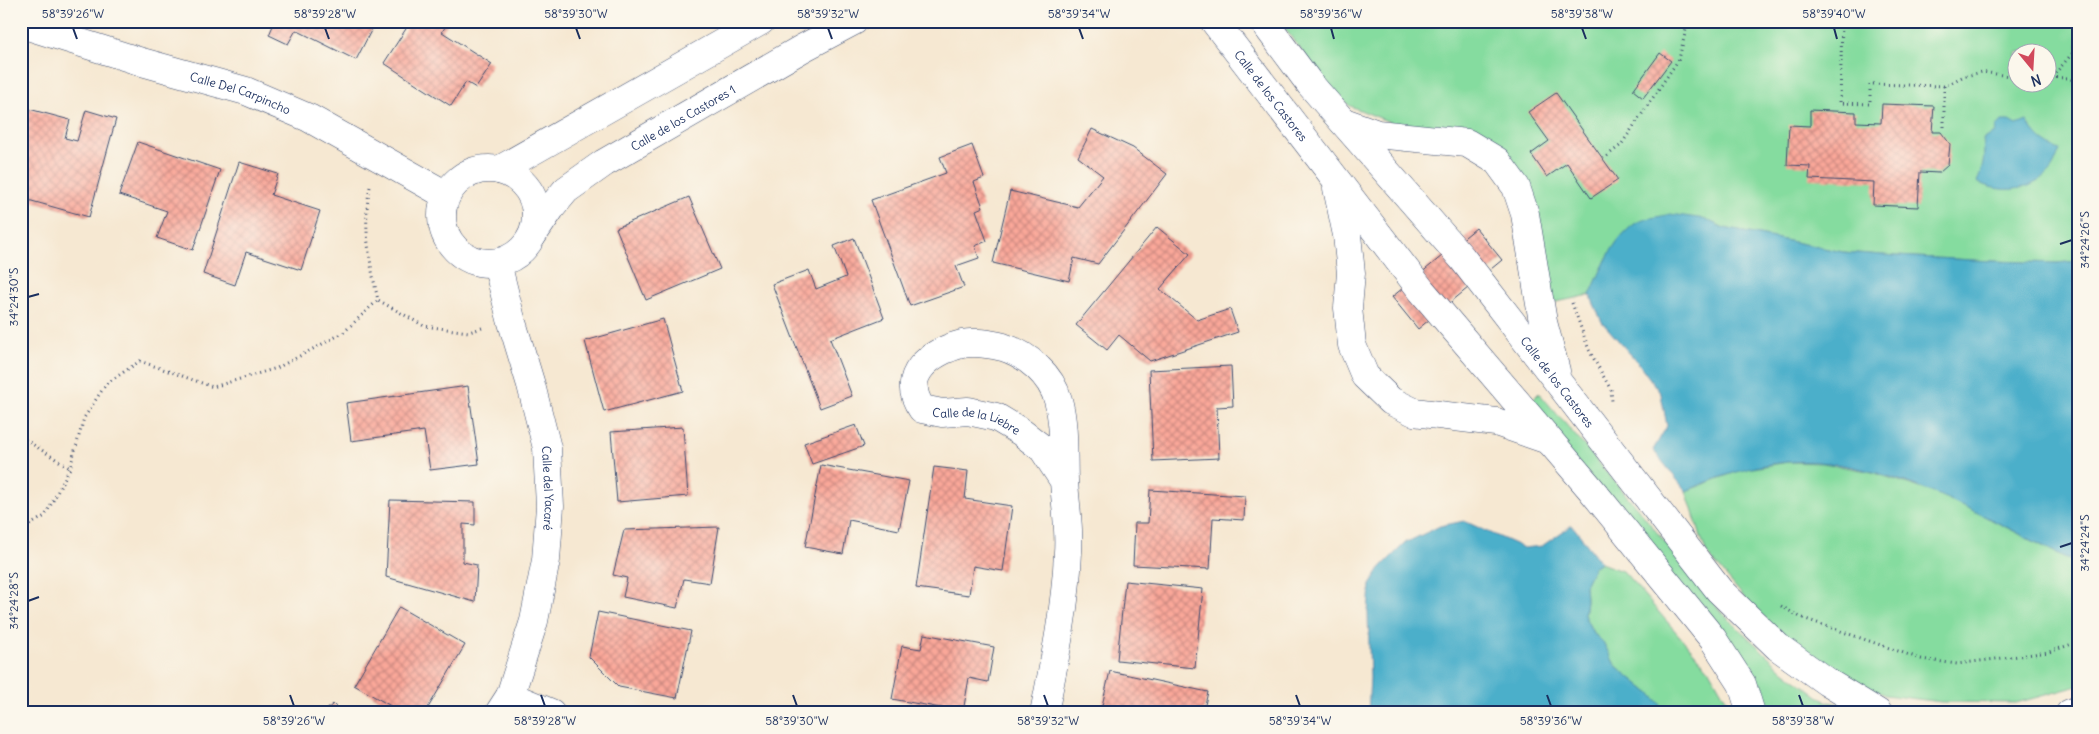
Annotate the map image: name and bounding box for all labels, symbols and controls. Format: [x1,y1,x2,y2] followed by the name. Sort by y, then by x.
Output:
[42,6,104,21] text: 58°39'26"W
[294,6,356,21] text: 58°39'28"W
[544,6,608,21] text: 58°39'30"W
[797,6,859,21] text: 58°39'32"W
[1048,6,1110,21] text: 58°39'34"W
[1300,6,1362,21] text: 58°39'36"W
[1551,6,1613,21] text: 58°39'38"W
[1802,6,1866,21] text: 58°39'40"W
[2006,42,2056,92] north arrow
[1232,47,1311,144] street label: Calle de los Castores
[188,68,293,117] street label: Calle Del Carpincho
[2029,70,2043,90] text: N
[628,81,738,154] street label: Calle de los Castores 1
[2077,211,2092,269] text: 34°24'26"S
[6,267,21,326] text: 34°24'30"S
[1518,333,1598,430] street label: Calle de los Castores
[931,403,1023,437] street label: Calle de la Liebre
[539,445,558,531] street label: Calle del Yacaré
[2077,514,2092,572] text: 34°24'24"S
[6,572,21,630] text: 34°24'28"S
[263,713,325,728] text: 58°39'26"W
[514,713,576,728] text: 58°39'28"W
[765,713,829,728] text: 58°39'30"W
[1017,713,1079,728] text: 58°39'32"W
[1269,713,1331,728] text: 58°39'34"W
[1520,713,1582,728] text: 58°39'36"W
[1772,713,1834,728] text: 58°39'38"W

